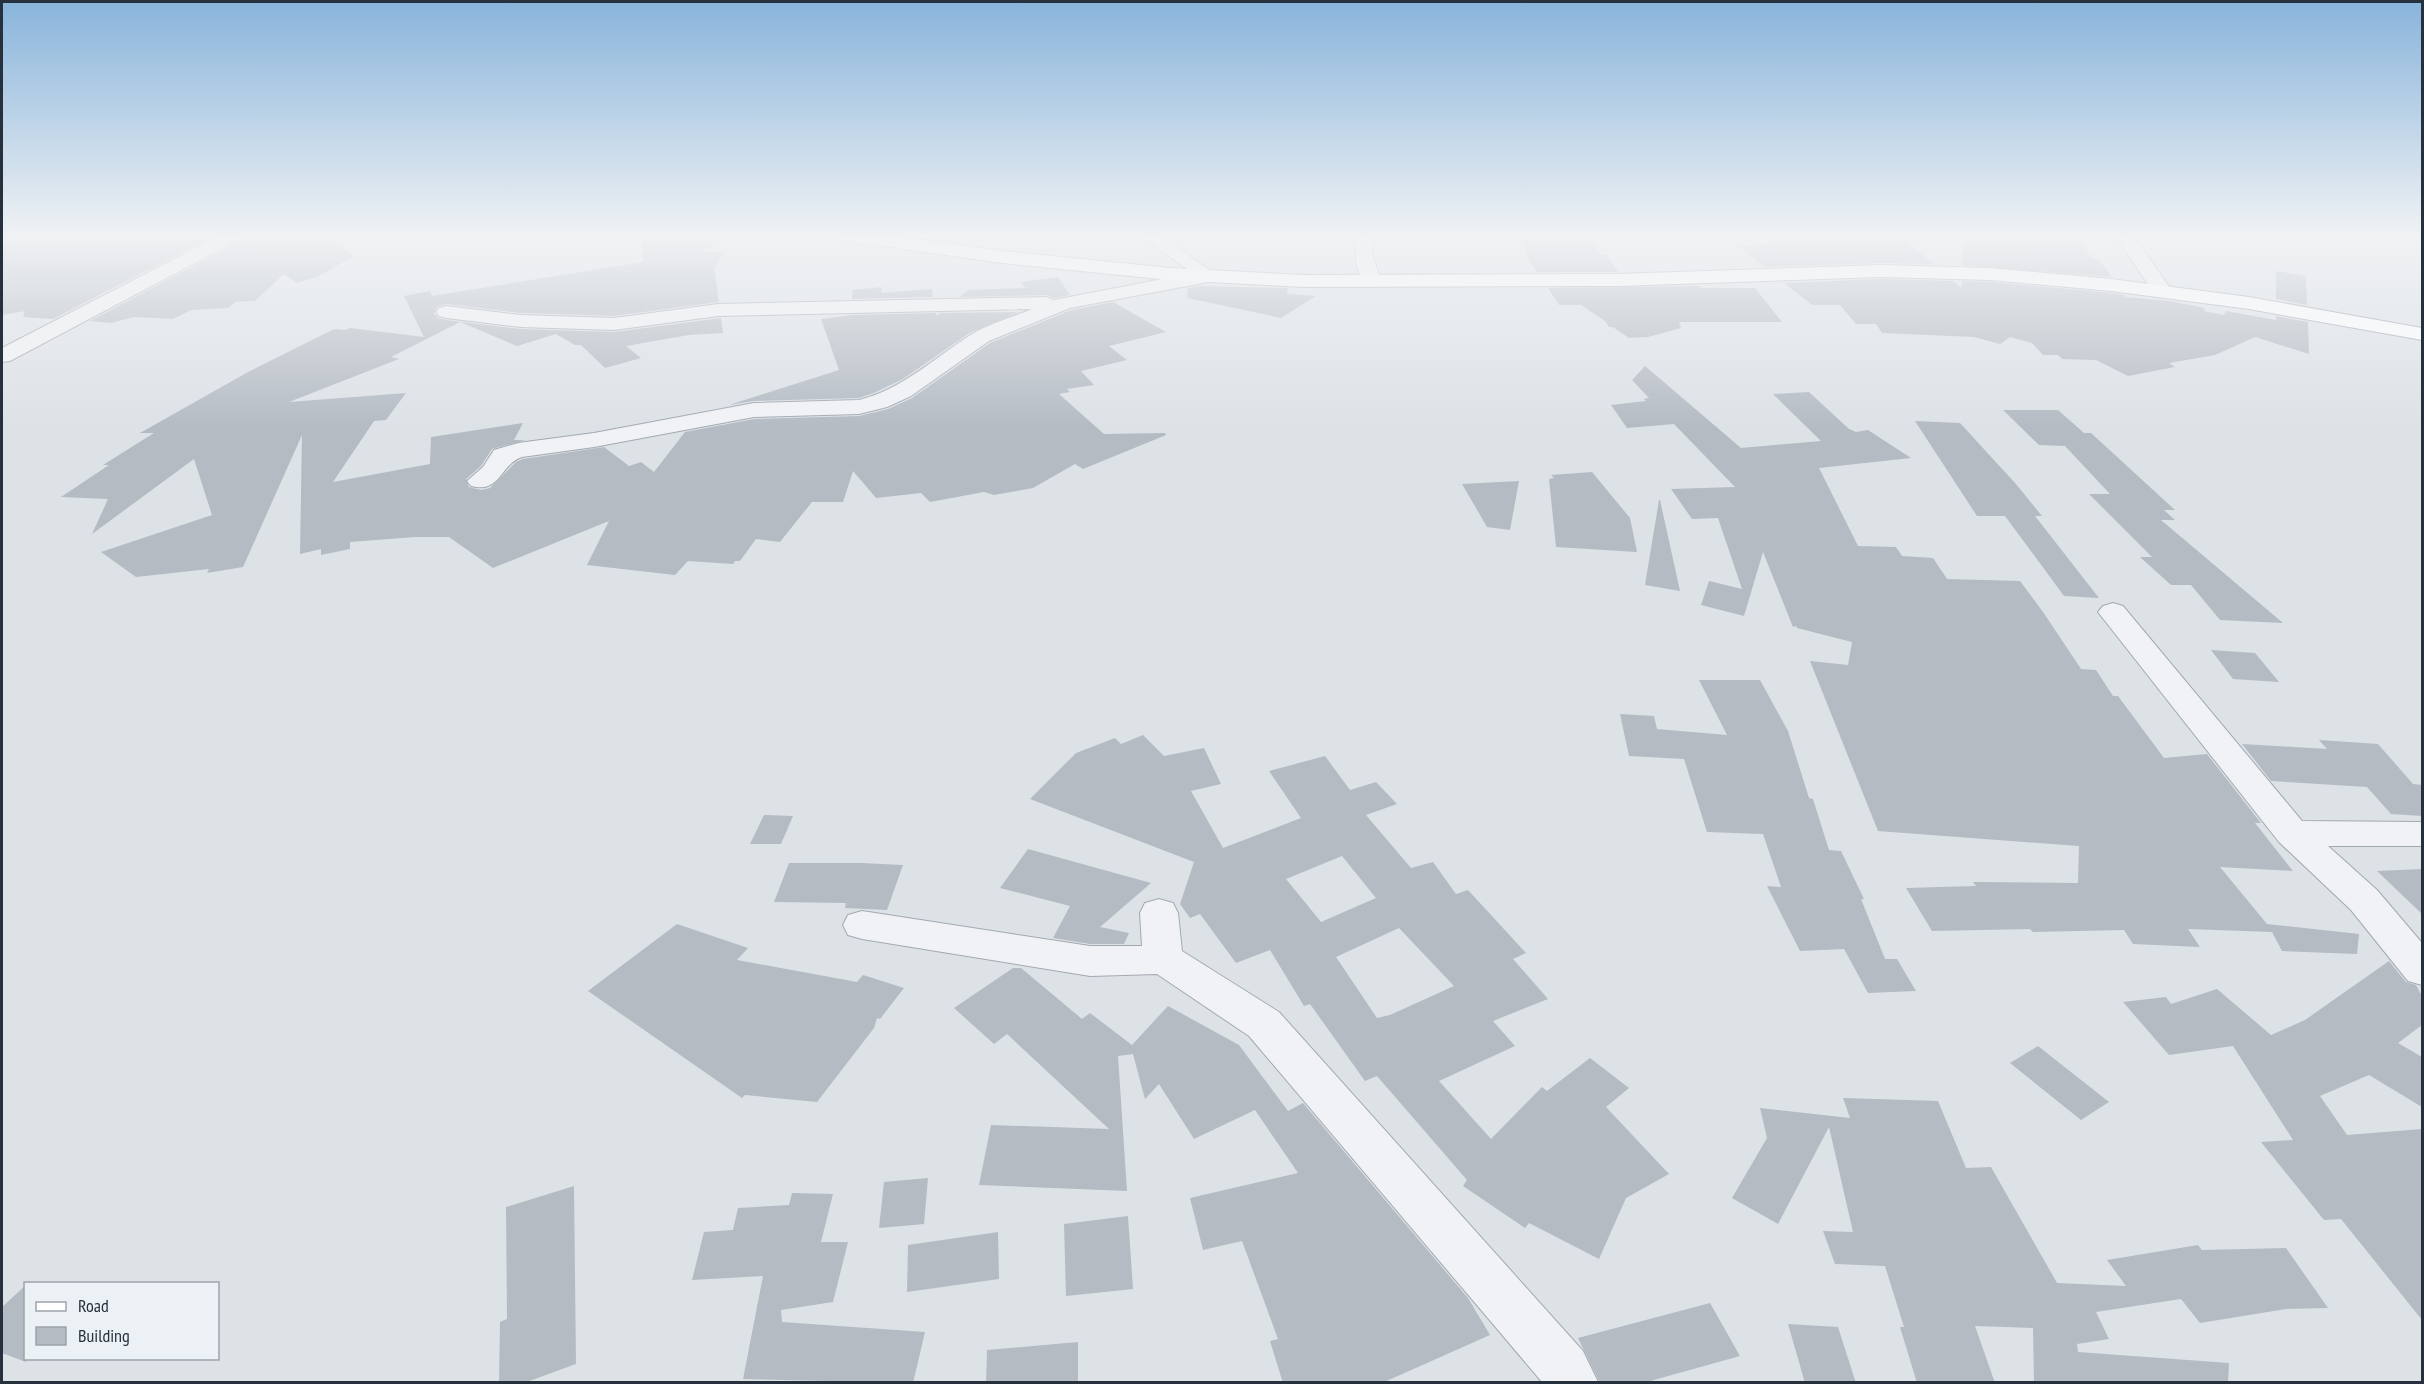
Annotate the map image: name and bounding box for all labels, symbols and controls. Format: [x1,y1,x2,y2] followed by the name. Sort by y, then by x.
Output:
[24,1282,219,1360] legend
[78,1294,109,1317] text: Road
[78,1324,130,1347] text: Building

